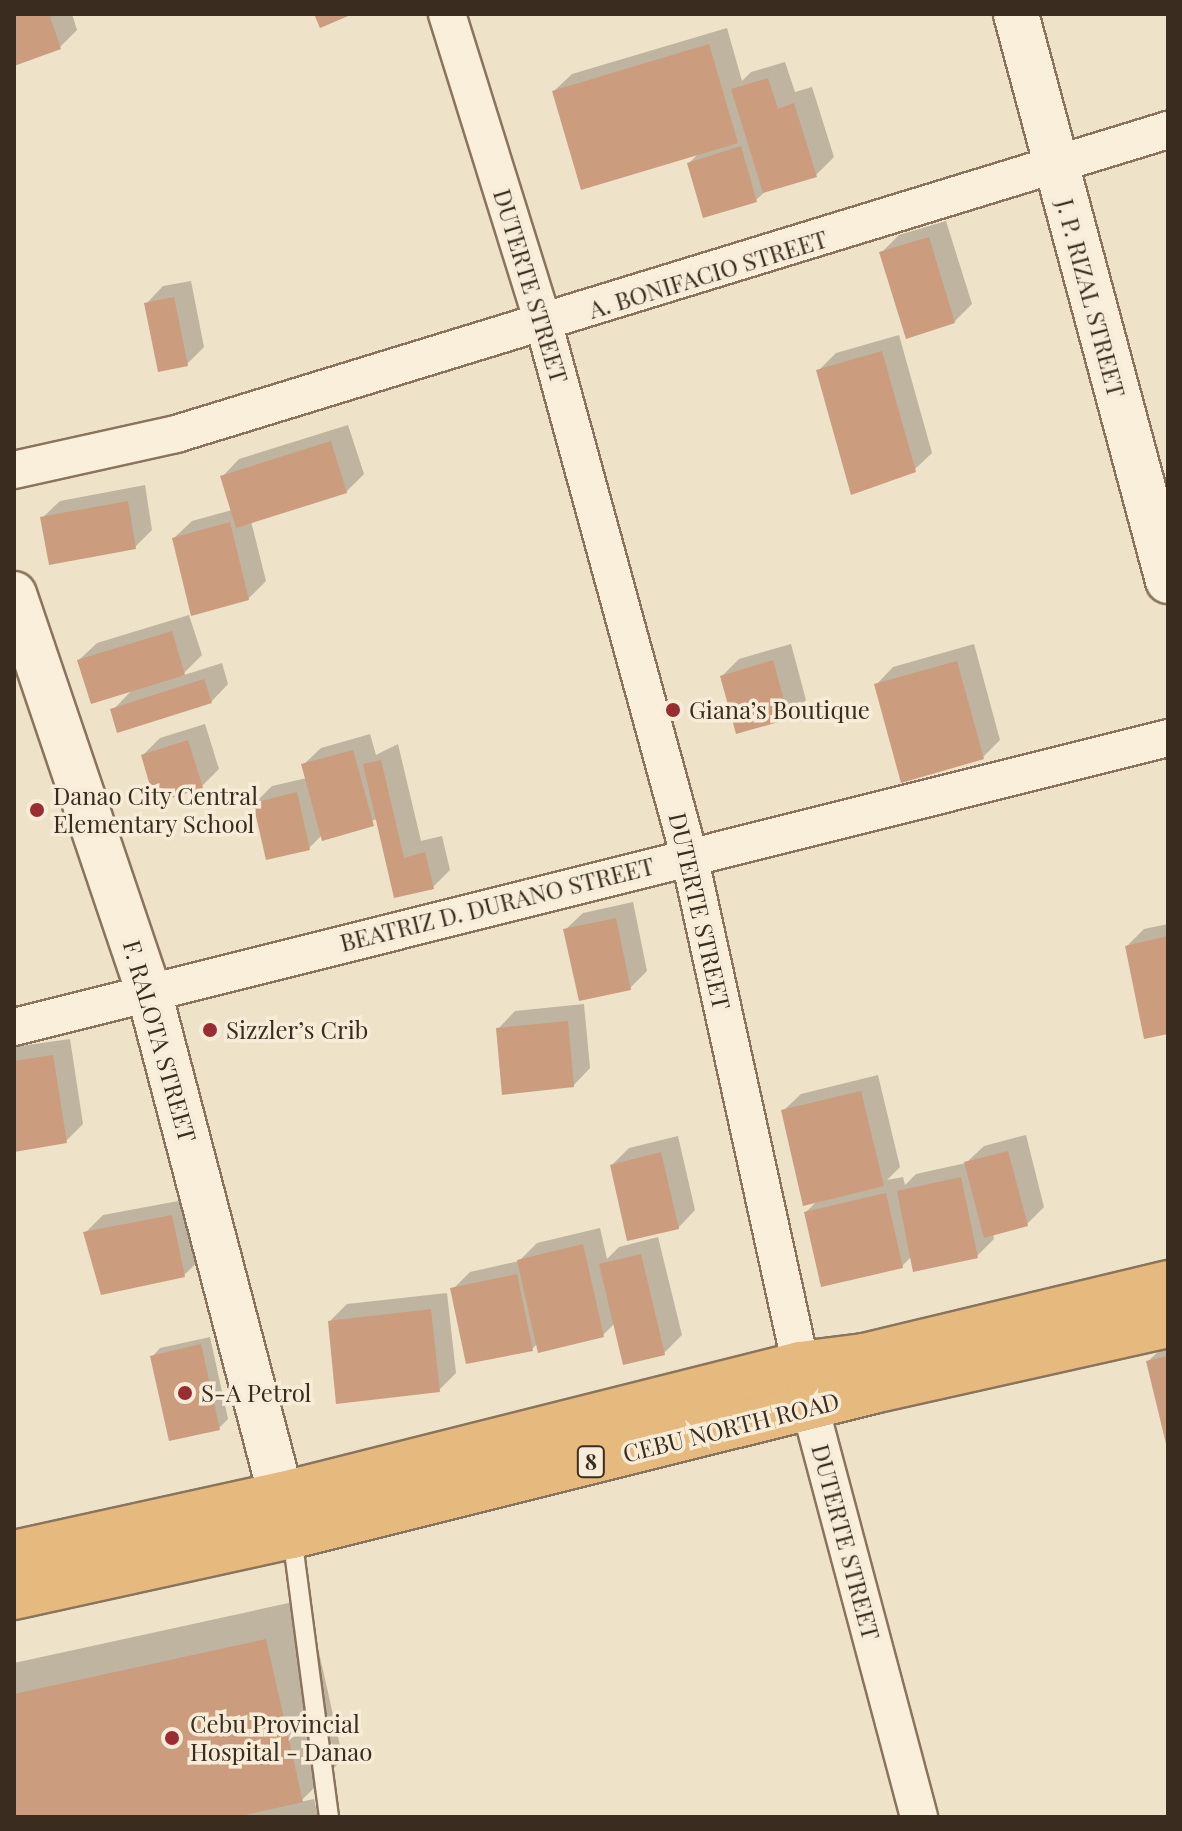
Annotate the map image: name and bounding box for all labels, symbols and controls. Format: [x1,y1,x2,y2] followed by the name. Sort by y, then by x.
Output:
[488,185,574,387] street label: DUTERTE STREET
[1051,196,1131,400] street label: J. P. RIZAL STREET
[585,224,831,324] street label: A. BONIFACIO STREET
[689,696,870,724] place label: Giana’s Boutique
[664,701,682,719] marker: Giana’s Boutique
[53,782,259,838] place label: Danao City Central Elementary School
[28,801,46,819] marker: Danao City Central Elementary School
[663,810,737,1012] street label: DUTERTE STREET
[337,851,657,957] street label: BEATRIZ D. DURANO STREET
[117,937,203,1145] street label: F. RALOTA STREET
[226,1016,368,1044] place label: Sizzler’s Crib
[201,1021,219,1039] marker: Sizzler’s Crib
[201,1379,311,1407] place label: S-A Petrol
[176,1384,194,1402] marker: S-A Petrol
[620,1386,842,1468] street label: CEBU NORTH ROAD
[806,1441,886,1643] street label: DUTERTE STREET
[575,1444,607,1480] road number: 8
[190,1710,372,1766] place label: Cebu Provincial Hospital - Danao
[161,1727,183,1749] marker: Cebu Provincial Hospital - Danao

